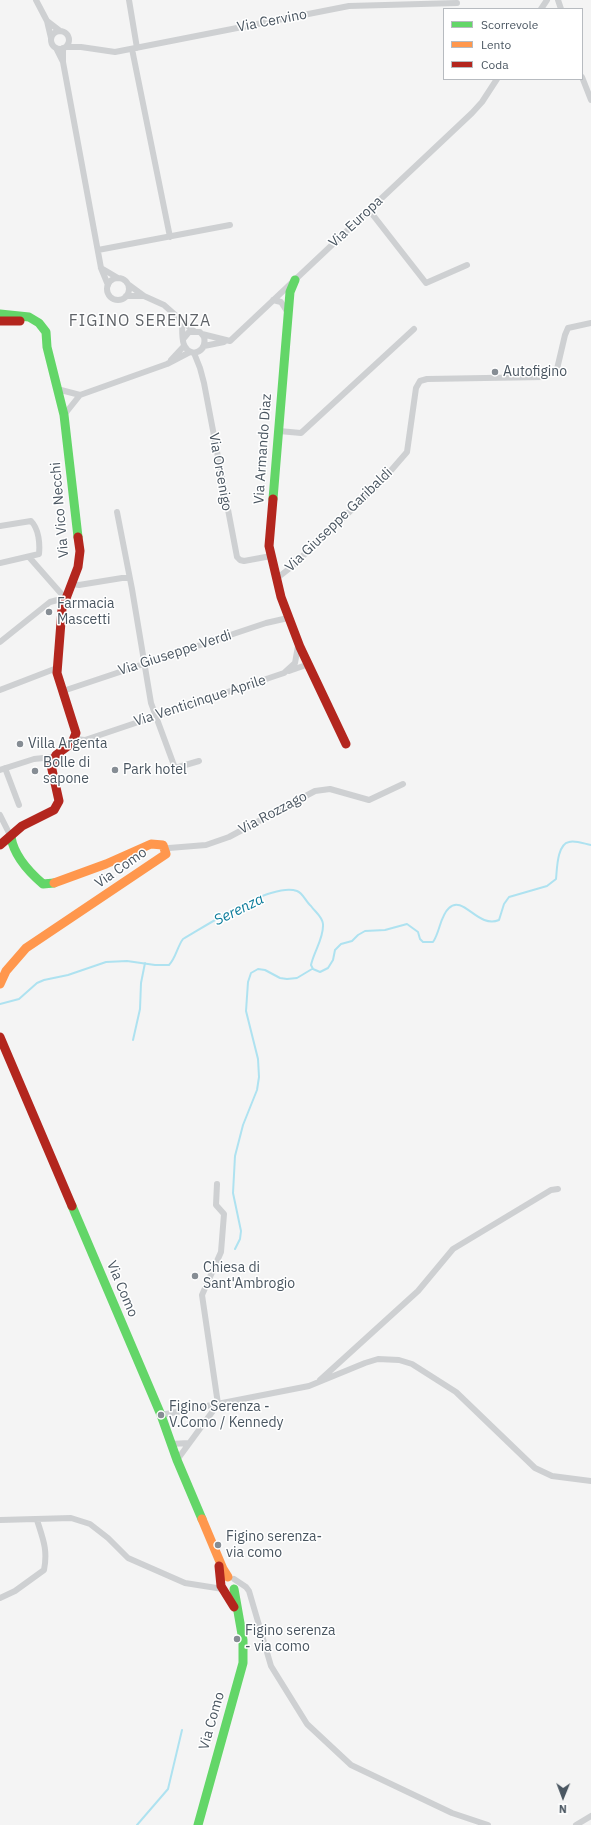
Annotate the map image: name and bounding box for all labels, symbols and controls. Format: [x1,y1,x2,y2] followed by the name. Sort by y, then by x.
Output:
[236,6,308,36] street label: Via Cervino
[443,8,583,80] legend
[481,17,538,32] text: Scorrevole
[481,37,511,52] text: Lento
[481,57,509,72] text: Coda
[326,193,386,251] street label: Via Europa
[69,311,211,331] district label: FIGINO SERENZA
[503,364,567,380] place label: Autofigino
[490,367,500,377] marker: Autofigino
[251,393,275,505] street label: Via Armando Diaz
[205,432,235,512] street label: Via Orsenigo
[47,461,73,559] street label: Via Vico Necchi
[282,464,396,576] street label: Via Giuseppe Garibaldi
[57,596,115,628] place label: Farmacia Mascetti
[44,607,54,617] marker: Farmacia Mascetti
[116,627,234,679] street label: Via Giuseppe Verdi
[132,672,268,730] street label: Via Venticinque Aprile
[28,736,107,752] place label: Villa Argenta
[15,739,25,749] marker: Villa Argenta
[43,755,90,788] place label: Bolle di sapone
[123,762,187,778] place label: Park hotel
[110,765,120,775] marker: Park hotel
[30,766,40,776] marker: Bolle di sapone
[236,788,310,838] street label: Via Rozzago
[92,844,150,892] street label: Via Como
[211,890,267,930] water label: Serenza
[103,1258,141,1320] street label: Via Como
[203,1260,295,1292] place label: Chiesa di Sant'Ambrogio
[190,1271,200,1281] marker: Chiesa di Sant'Ambrogio
[169,1399,284,1432] place label: Figino Serenza - V.Como / Kennedy
[156,1410,166,1420] marker: Figino Serenza - V.Como / Kennedy
[226,1529,322,1562] place label: Figino serenza- via como
[213,1540,223,1550] marker: Figino serenza- via como
[245,1623,335,1656] place label: Figino serenza - via como
[232,1634,242,1644] marker: Figino serenza - via como
[196,1690,228,1752] street label: Via Como
[543,1777,583,1817] north arrow
[559,1802,567,1816] text: N

